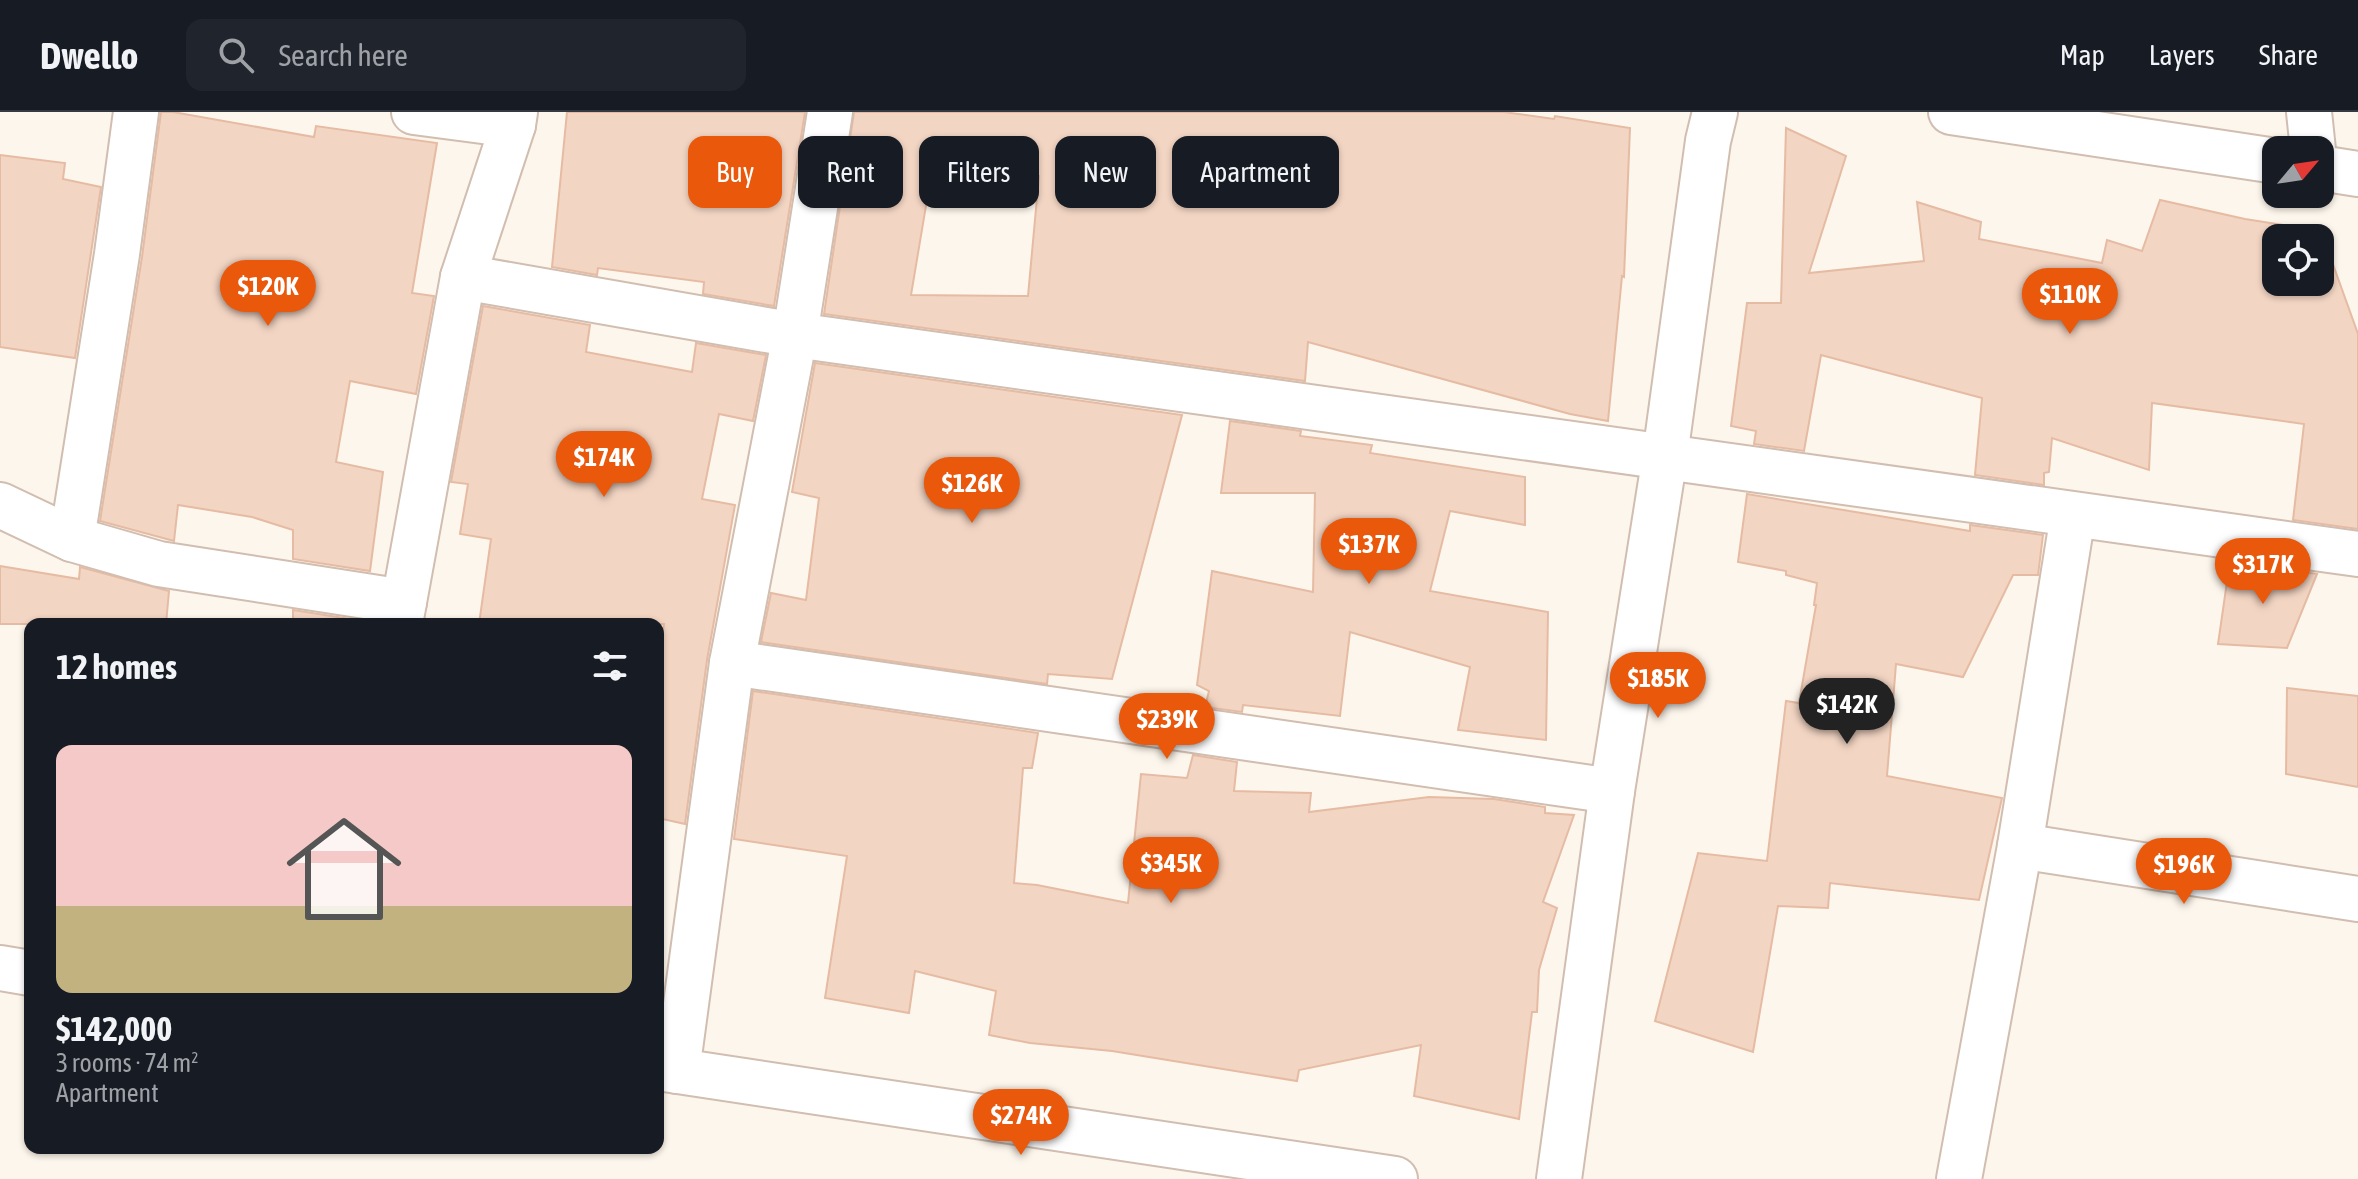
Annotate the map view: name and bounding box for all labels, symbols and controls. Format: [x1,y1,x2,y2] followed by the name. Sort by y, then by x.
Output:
[186,19,746,91] search box
[214,33,258,77] icon: search
[40,34,138,77] text: Dwello
[278,38,408,72] text: Search here
[2060,39,2105,71] text: Map
[2149,39,2215,71] text: Layers
[2259,39,2318,71] text: Share
[688,136,782,208] chip: Buy
[798,136,903,208] chip: Rent
[919,136,1039,208] chip: Filters
[1055,136,1156,208] chip: New
[1172,136,1339,208] chip: Apartment
[2262,136,2334,208] north arrow
[2262,136,2334,296] map controls
[2262,224,2334,296] button: locate
[212,260,324,328] pin: $120K
[2014,268,2126,336] pin: $110K
[238,271,298,301] text: $120K
[2040,279,2100,309] text: $110K
[548,431,660,499] pin: $174K
[574,442,634,472] text: $174K
[916,457,1028,525] pin: $126K
[942,468,1002,498] text: $126K
[1313,518,1425,586] pin: $137K
[1339,529,1399,559] text: $137K
[2207,538,2319,606] pin: $317K
[2233,549,2293,579] text: $317K
[588,644,632,688] icon: filters
[56,647,177,686] text: 12 homes
[1602,652,1714,720] pin: $185K
[1628,663,1688,693] text: $185K
[1791,678,1903,746] pin: $142K
[1817,689,1877,719] text: $142K
[1111,693,1223,761] pin: $239K
[1137,704,1197,734] text: $239K
[272,797,416,941] icon: home
[1115,837,1227,905] pin: $345K
[2128,838,2240,906] pin: $196K
[1141,848,1201,878] text: $345K
[2154,849,2214,879] text: $196K
[56,1009,172,1048] text: $142,000
[56,1048,198,1078] text: 3 rooms · 74 m²
[56,1078,159,1108] text: Apartment
[965,1089,1077,1157] pin: $274K
[991,1100,1051,1130] text: $274K

